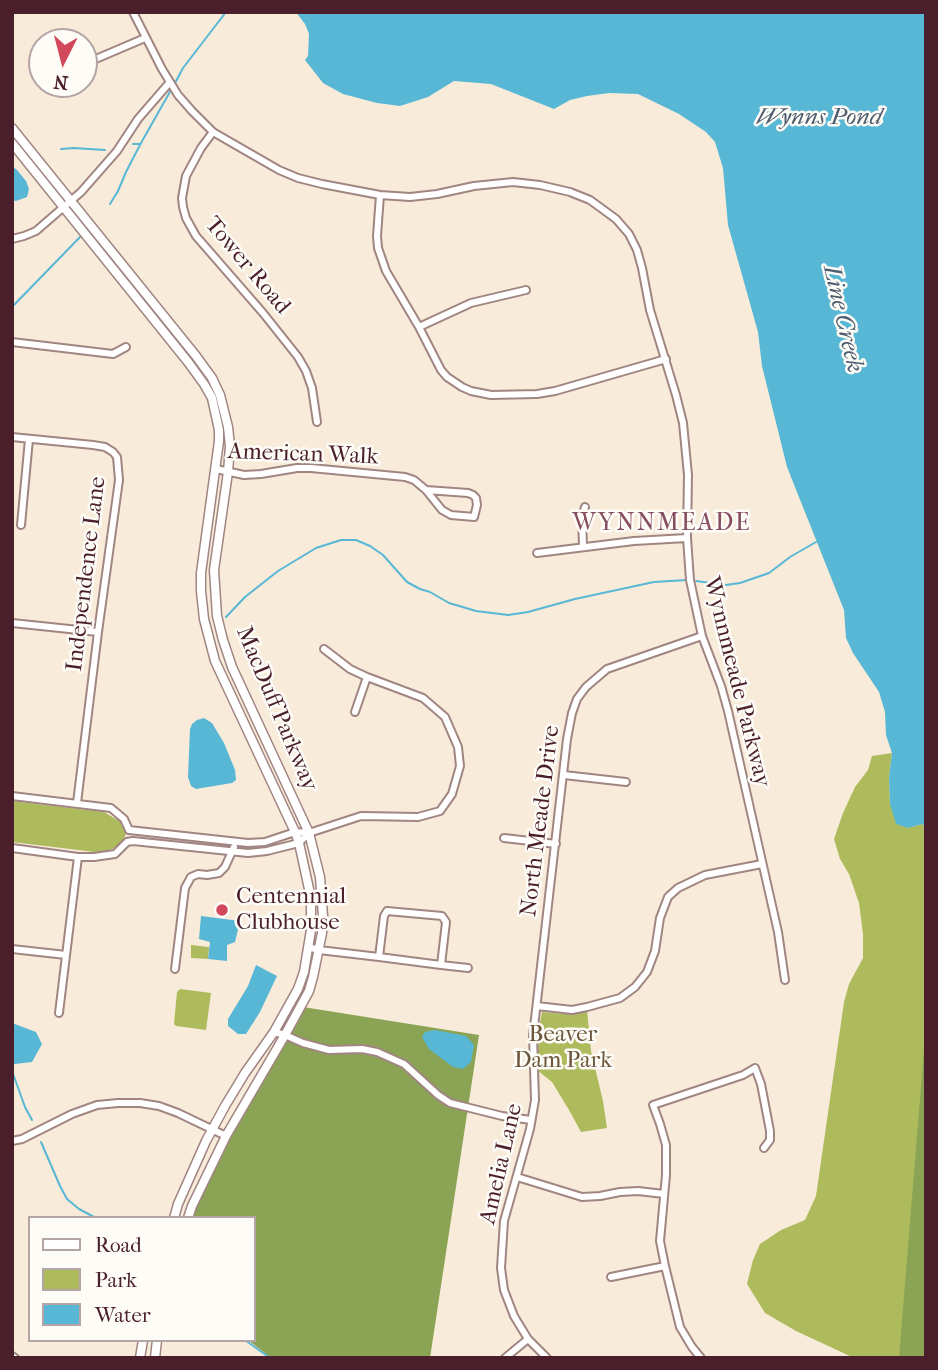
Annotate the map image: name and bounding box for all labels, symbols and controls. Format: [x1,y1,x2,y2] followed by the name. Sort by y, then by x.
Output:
[28,28,98,98] north arrow
[53,70,69,94] text: N
[756,104,882,132] water label: Wynns Pond
[198,212,296,320] street label: Tower Road
[816,263,868,375] water label: Line Creek
[227,439,379,471] street label: American Walk
[61,475,113,673] street label: Independence Lane
[573,510,751,538] district label: WYNNMEADE
[696,574,776,790] street label: Wynnmeade Parkway
[229,623,323,795] street label: MacDuff Parkway
[516,724,566,918] street label: North Meade Drive
[236,883,346,937] place label: Centennial Clubhouse
[214,902,230,918] marker: Centennial Clubhouse
[514,1021,612,1075] park label: Beaver Dam Park
[475,1101,529,1227] street label: Amelia Lane
[28,1216,256,1342] legend
[95,1233,142,1257] text: Road
[95,1268,137,1292] text: Park
[95,1303,151,1327] text: Water

